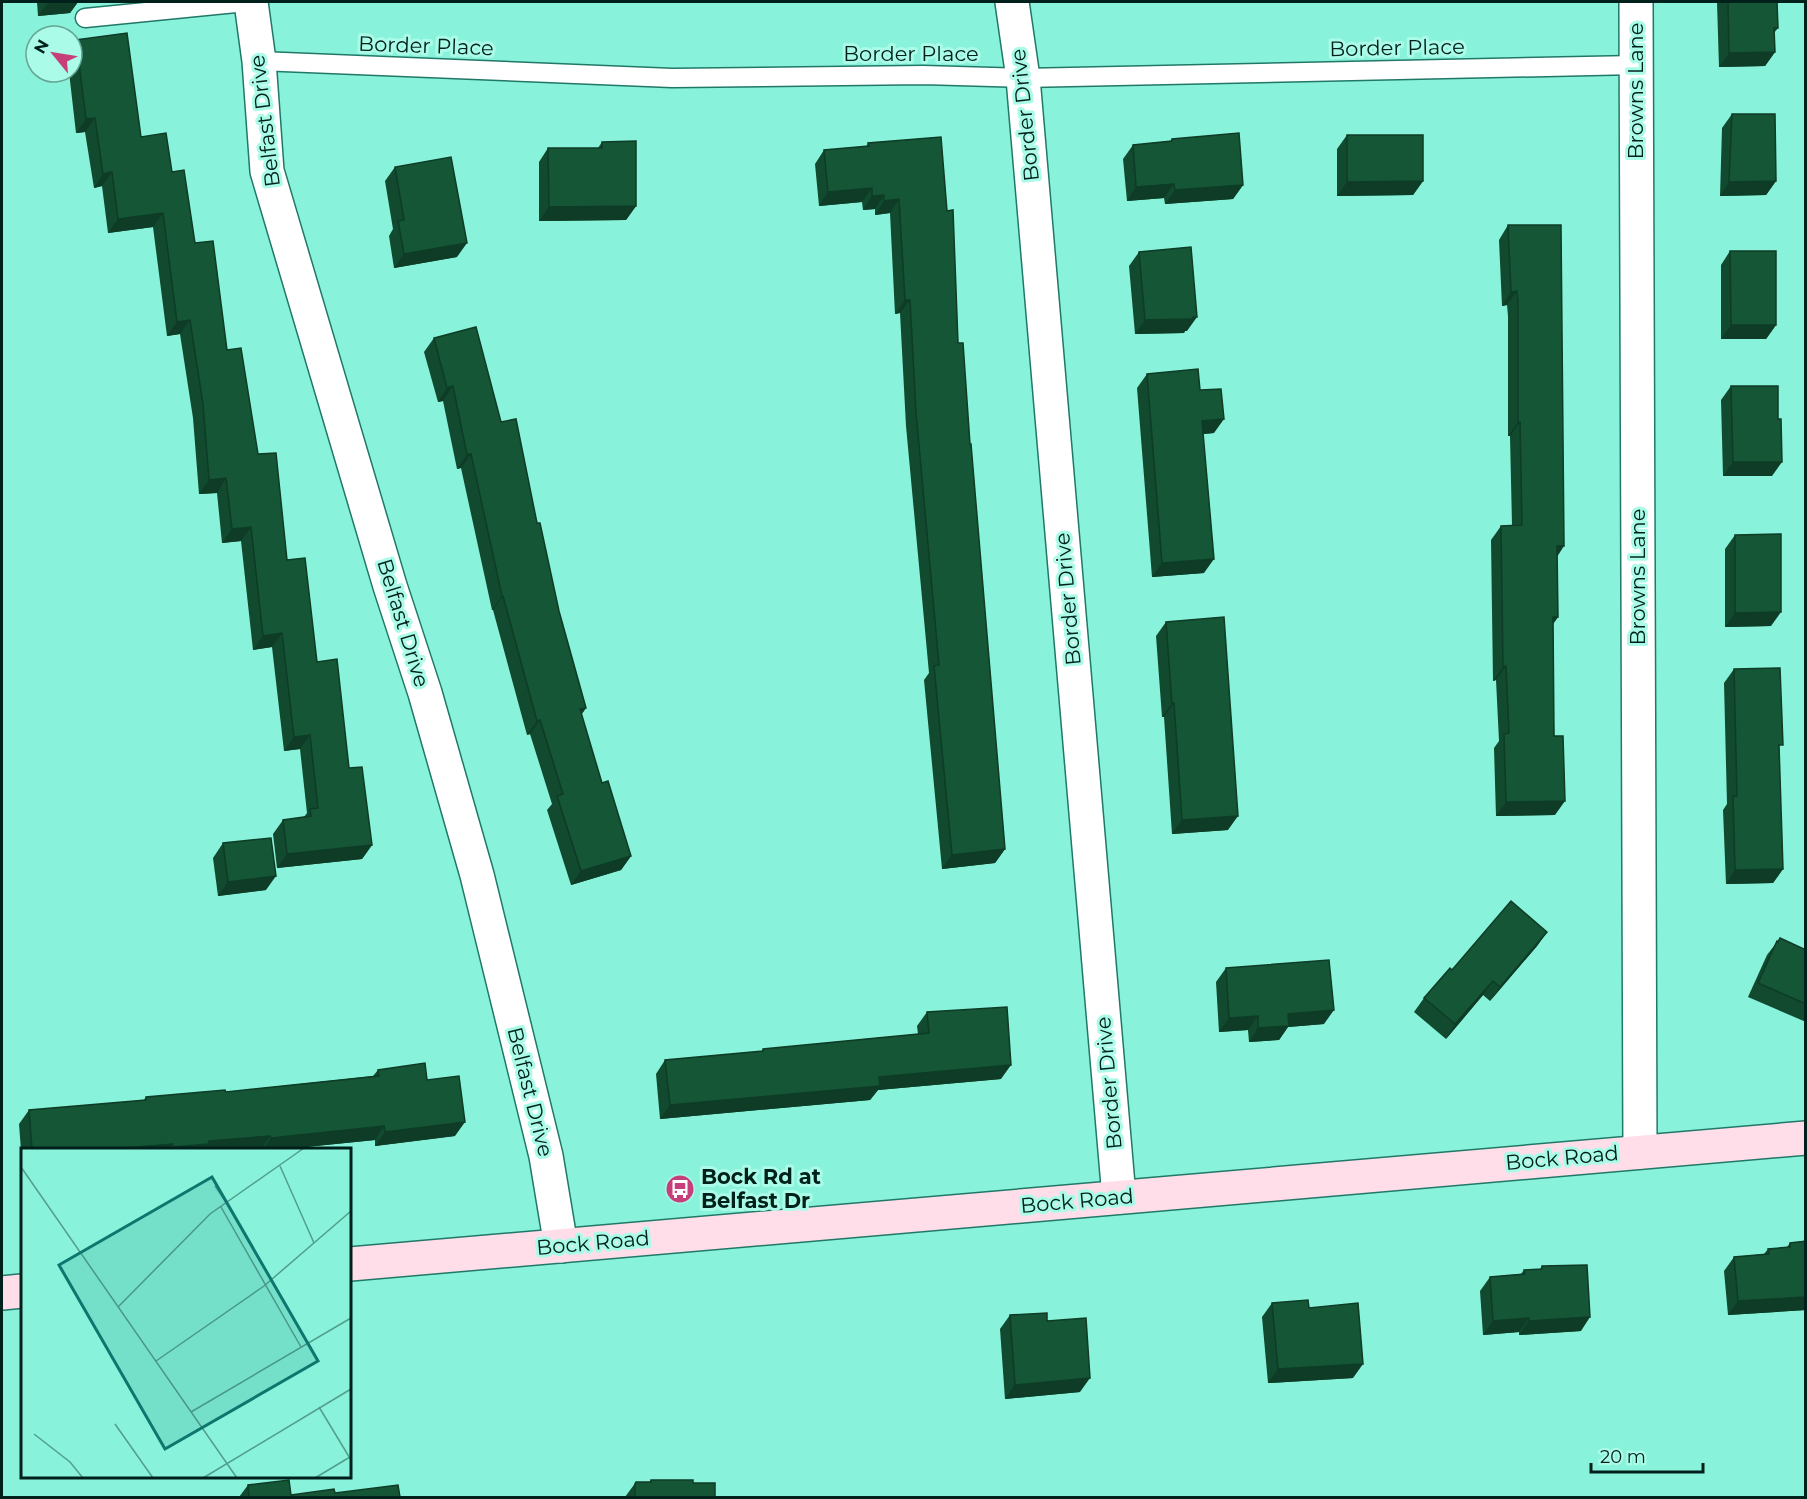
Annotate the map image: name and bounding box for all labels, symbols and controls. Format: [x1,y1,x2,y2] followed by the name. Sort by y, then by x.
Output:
[1623,23,1648,159] street label: Browns Lane
[24,24,84,84] north arrow
[358,31,494,60] street label: Border Place
[1329,34,1465,61] street label: Border Place
[30,36,53,57] text: N
[843,41,979,66] street label: Border Place
[1005,48,1044,183] street label: Border Drive
[244,54,285,188] street label: Belfast Drive
[1625,509,1650,645] street label: Browns Lane
[1049,532,1086,666] street label: Border Drive
[372,556,435,690] street label: Belfast Drive
[1090,1016,1127,1150] street label: Border Drive
[502,1024,559,1159] street label: Belfast Drive
[1504,1140,1620,1175] street label: Bock Road
[21,1148,351,1478] inset map
[701,1164,821,1213] place label: Bock Rd at Belfast Dr
[664,1173,696,1205] bus stop icon: Bock Rd at Belfast Dr
[1019,1183,1135,1218] street label: Bock Road
[535,1225,651,1260] street label: Bock Road
[1591,1436,1704,1474] scale bar
[1600,1446,1646,1468] text: 20 m

